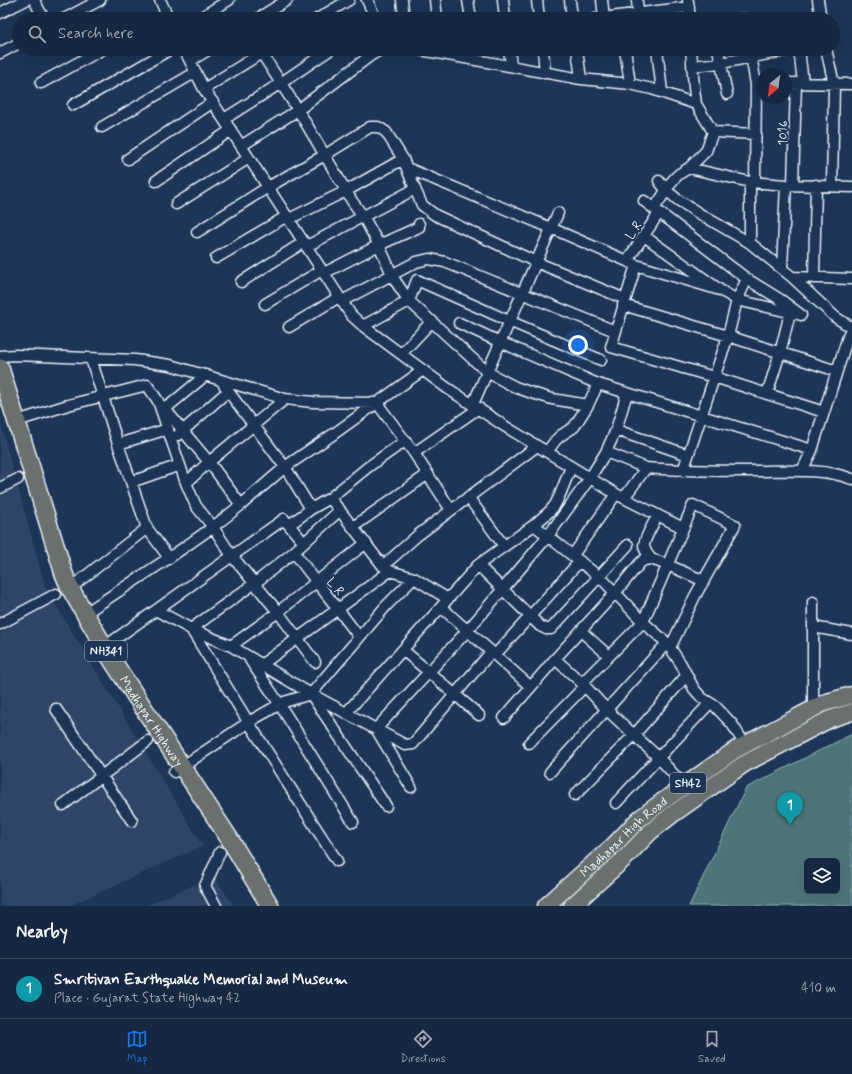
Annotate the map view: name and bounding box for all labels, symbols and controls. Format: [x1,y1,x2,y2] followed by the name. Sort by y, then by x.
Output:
[12,12,840,56] search box
[26,23,48,45] icon: search
[58,24,134,44] text: Search here
[756,68,792,104] north arrow
[775,120,792,146] street label: 1016
[622,218,647,243] street label: L R
[568,335,588,355] your location
[322,574,347,600] street label: L R
[85,641,127,661] road number: NH341
[115,673,187,770] street label: Madhapar Highway
[670,773,706,793] road number: SH42
[777,792,803,825] pin: 1
[577,794,671,882] street label: Madhapar High Road
[804,858,840,894] map controls
[804,858,840,894] button: layers
[16,921,68,943] text: Nearby
[54,970,348,990] text: Smritivan Earthquake Memorial and Museum
[26,980,32,997] text: 1
[801,980,836,997] text: 410 m
[54,990,241,1007] text: Place · Gujarat State Highway 42
[126,1028,148,1066] tab: Map
[400,1028,446,1066] tab: Directions
[698,1028,726,1066] tab: Saved

